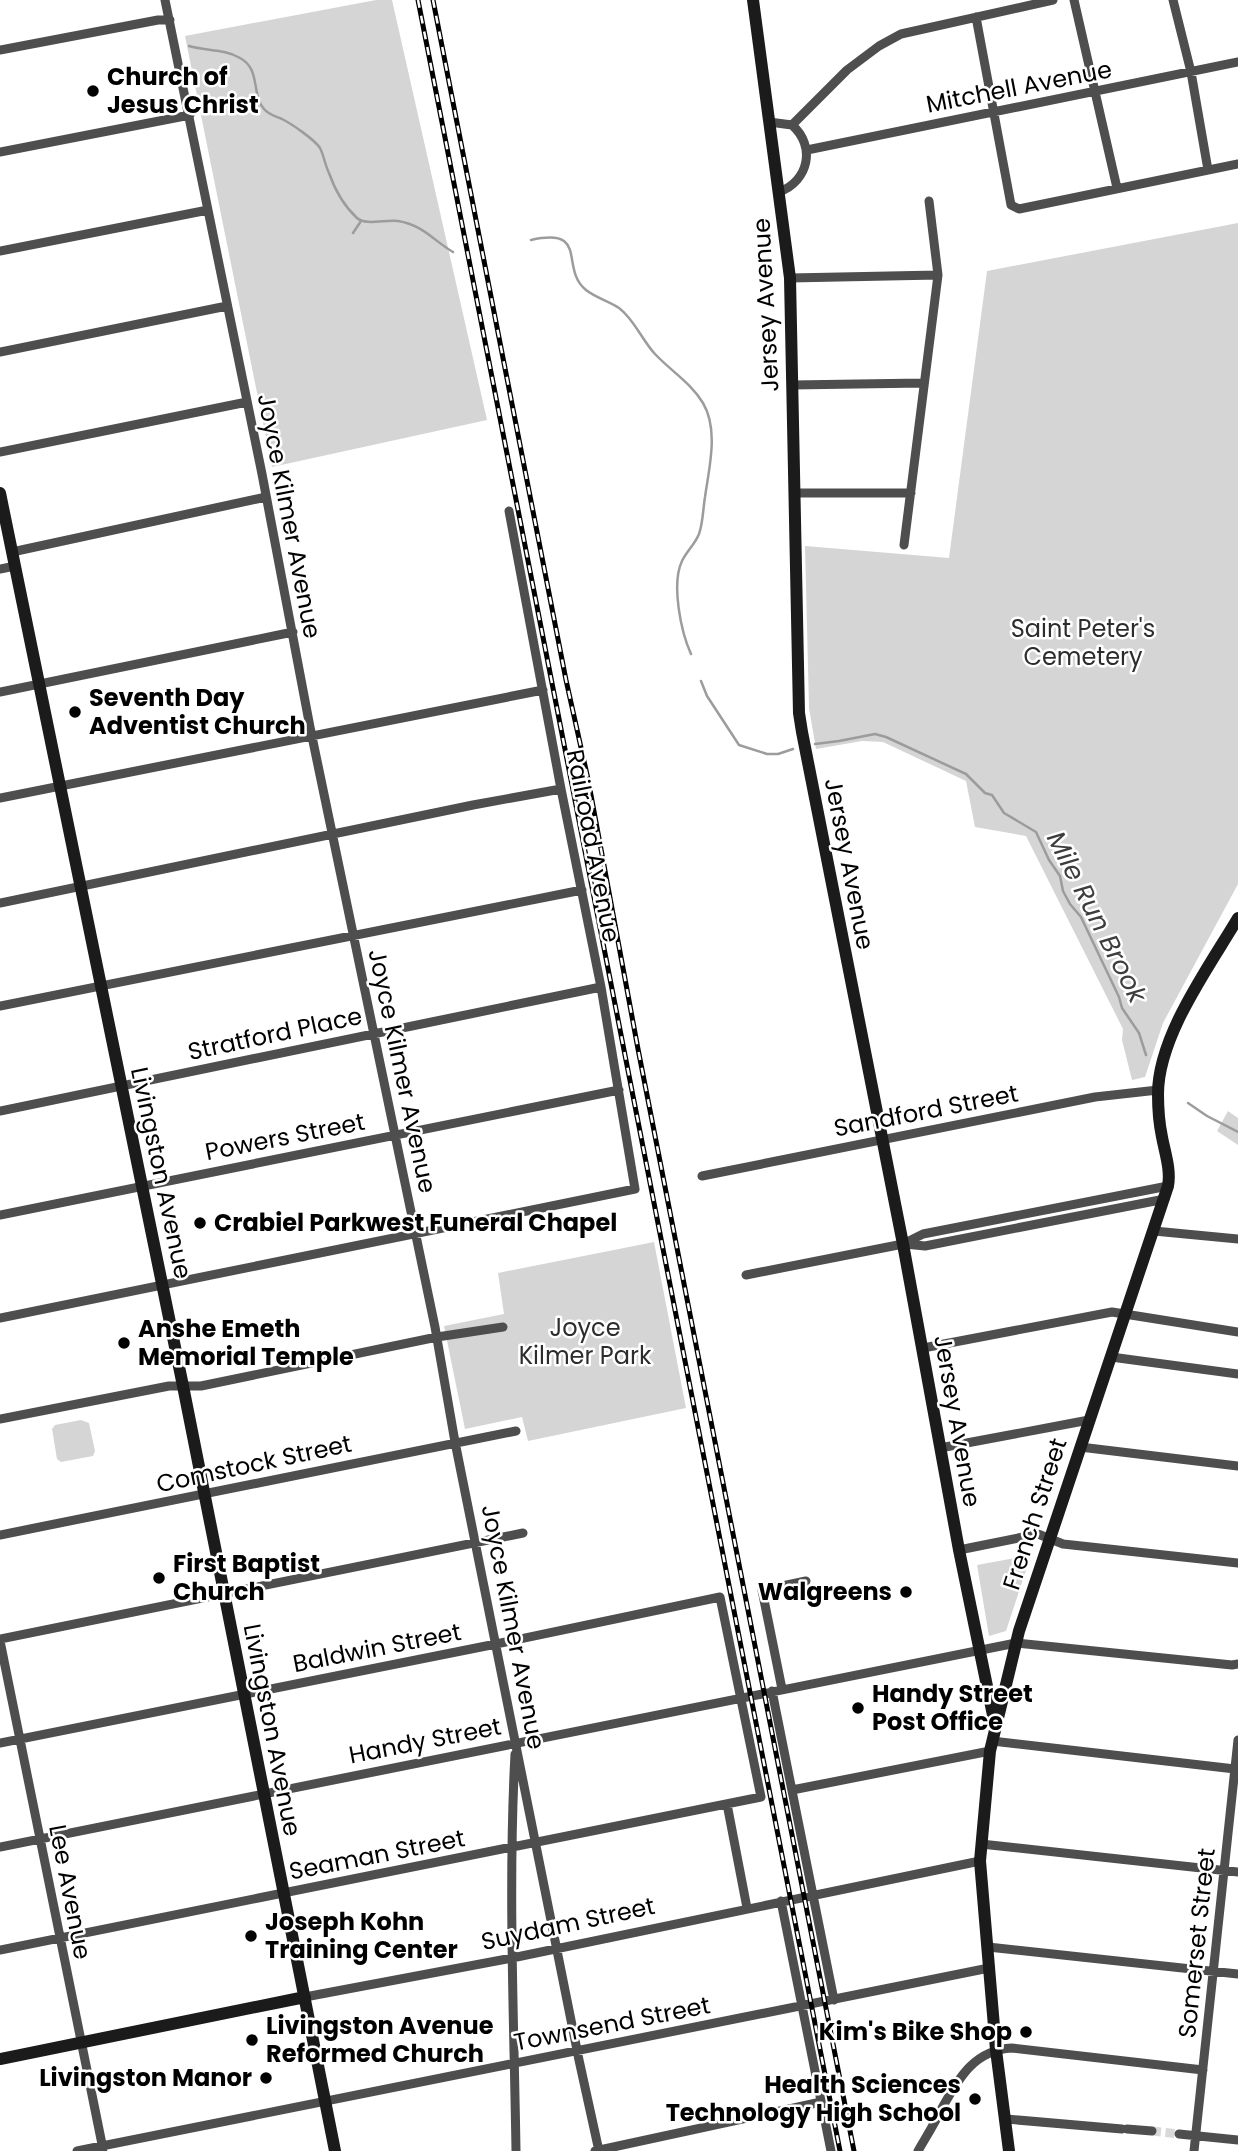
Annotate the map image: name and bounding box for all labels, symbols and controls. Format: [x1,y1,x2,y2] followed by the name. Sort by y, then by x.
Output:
[923,52,1115,121] street label: Mitchell Avenue
[107,60,259,121] place label: Church of Jesus Christ
[85,83,101,99] marker: Church of Jesus Christ
[744,217,787,393] street label: Jersey Avenue
[250,391,329,641] street label: Joyce Kilmer Avenue
[1011,612,1155,673] park label: Saint Peter's Cemetery
[89,681,306,742] place label: Seventh Day Adventist Church
[67,704,83,720] marker: Seventh Day Adventist Church
[559,747,628,945] street label: Railroad Avenue
[817,775,882,952] street label: Jersey Avenue
[1038,825,1156,1010] water label: Mile Run Brook
[360,946,444,1196] street label: Joyce Kilmer Avenue
[185,999,365,1068] street label: Stratford Place
[123,1064,200,1282] street label: Livingston Avenue
[831,1076,1021,1145] street label: Sandford Street
[202,1105,368,1168] street label: Powers Street
[214,1206,617,1239] place label: Crabiel Parkwest Funeral Chapel
[192,1215,208,1231] marker: Crabiel Parkwest Funeral Chapel
[519,1311,652,1372] park label: Joyce Kilmer Park
[138,1312,354,1373] place label: Anshe Emeth Memorial Temple
[926,1332,989,1509] street label: Jersey Avenue
[116,1335,132,1351] marker: Anshe Emeth Memorial Temple
[153,1427,355,1500] street label: Comstock Street
[994,1434,1075,1594] street label: French Street
[474,1502,553,1752] street label: Joyce Kilmer Avenue
[173,1547,320,1608] place label: First Baptist Church
[151,1570,167,1586] marker: First Baptist Church
[758,1575,892,1608] place label: Walgreens
[898,1584,914,1600] marker: Walgreens
[290,1615,464,1680] street label: Baldwin Street
[236,1621,309,1839] street label: Livingston Avenue
[872,1677,1033,1738] place label: Handy Street Post Office
[850,1700,866,1716] marker: Handy Street Post Office
[346,1710,504,1771] street label: Handy Street
[286,1821,468,1888] street label: Seaman Street
[41,1822,100,1962] street label: Lee Avenue
[1170,1846,1223,2040] street label: Somerset Street
[478,1889,658,1958] street label: Suydam Street
[265,1905,458,1966] place label: Joseph Kohn Training Center
[243,1928,259,1944] marker: Joseph Kohn Training Center
[511,1988,713,2059] street label: Townsend Street
[266,2009,494,2070] place label: Livingston Avenue Reformed Church
[819,2015,1012,2048] place label: Kim's Bike Shop
[1018,2024,1034,2040] marker: Kim's Bike Shop
[244,2032,260,2048] marker: Livingston Avenue Reformed Church
[39,2061,252,2094] place label: Livingston Manor
[666,2068,961,2129] place label: Health Sciences Technology High School
[258,2070,274,2086] marker: Livingston Manor
[967,2091,983,2107] marker: Health Sciences Technology High School

